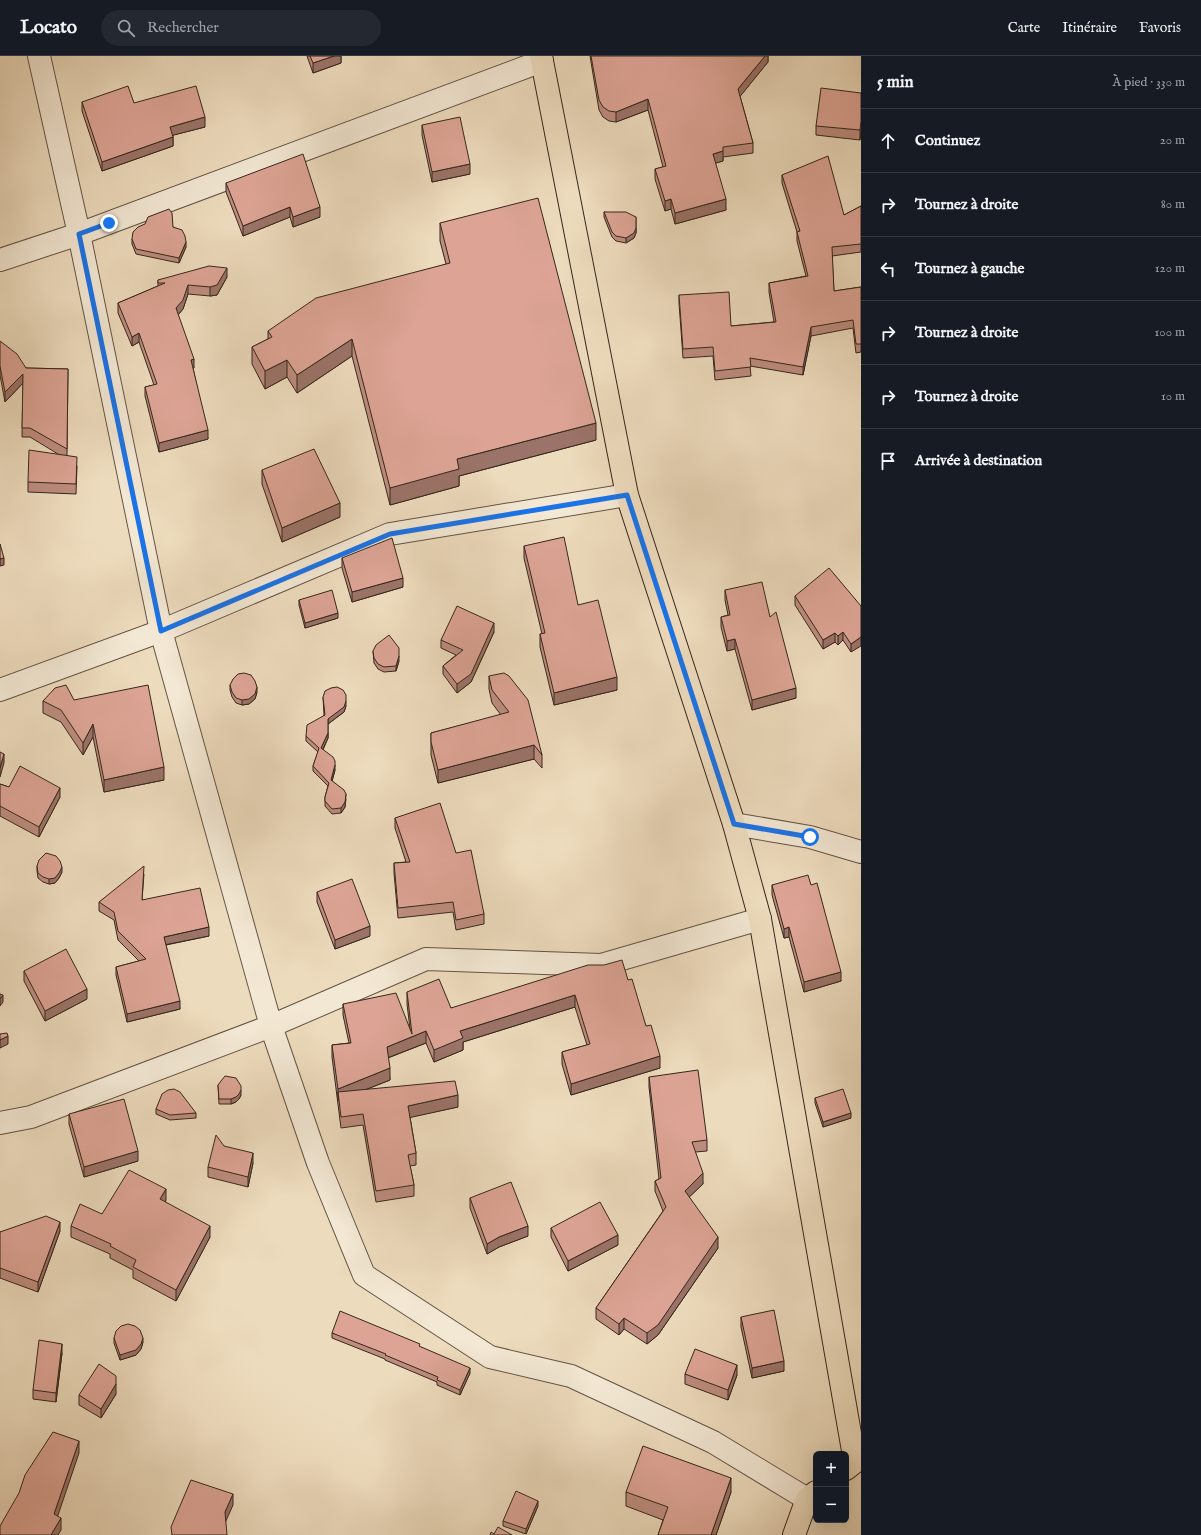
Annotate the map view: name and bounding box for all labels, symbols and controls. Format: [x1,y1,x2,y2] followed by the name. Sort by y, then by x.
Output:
[101,10,381,46] search box
[20,16,77,40] text: Locato
[115,17,137,39] icon: search
[147,18,219,37] text: Rechercher
[1008,19,1040,37] text: Carte
[1062,19,1117,37] text: Itinéraire
[1139,19,1181,37] text: Favoris
[877,72,914,93] text: 5 min
[1113,74,1185,91] text: À pied · 330 m
[877,130,899,152] icon: ahead
[915,131,980,150] text: Continuez
[1160,132,1185,149] text: 20 m
[877,194,899,216] icon: right
[915,195,1018,214] text: Tournez à droite
[1161,196,1185,213] text: 80 m
[100,214,118,232] route end
[877,258,899,280] icon: left
[915,259,1024,278] text: Tournez à gauche
[1155,260,1185,277] text: 120 m
[877,322,899,344] icon: right
[915,323,1018,342] text: Tournez à droite
[1155,324,1185,341] text: 100 m
[877,386,899,408] icon: right
[915,387,1018,406] text: Tournez à droite
[1161,388,1185,405] text: 10 m
[877,450,899,472] icon: arrive
[915,451,1042,470] text: Arrivée à destination
[801,828,819,846] route start
[813,1451,849,1523] map controls
[813,1451,849,1487] button: +
[813,1487,849,1523] button: −

